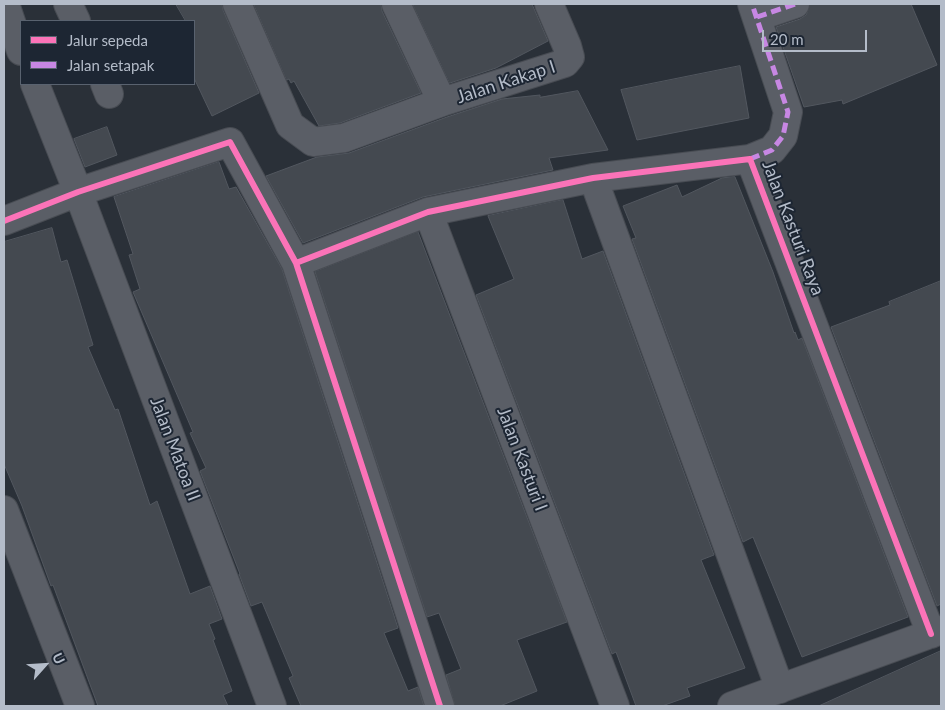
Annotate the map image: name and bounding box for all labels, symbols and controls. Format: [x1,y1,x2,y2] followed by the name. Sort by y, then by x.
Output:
[20,20,195,85] legend
[765,20,870,52] scale bar
[770,30,804,48] text: 20 m
[67,31,148,49] text: Jalur sepeda
[67,56,154,74] text: Jalan setapak
[454,56,558,108] street label: Jalan Kakap I
[757,158,829,298] street label: Jalan Kasturi Raya
[145,394,205,504] street label: Jalan Matoa II
[492,404,552,514] street label: Jalan Kasturi I
[20,640,70,690] north arrow
[49,650,69,667] text: U

